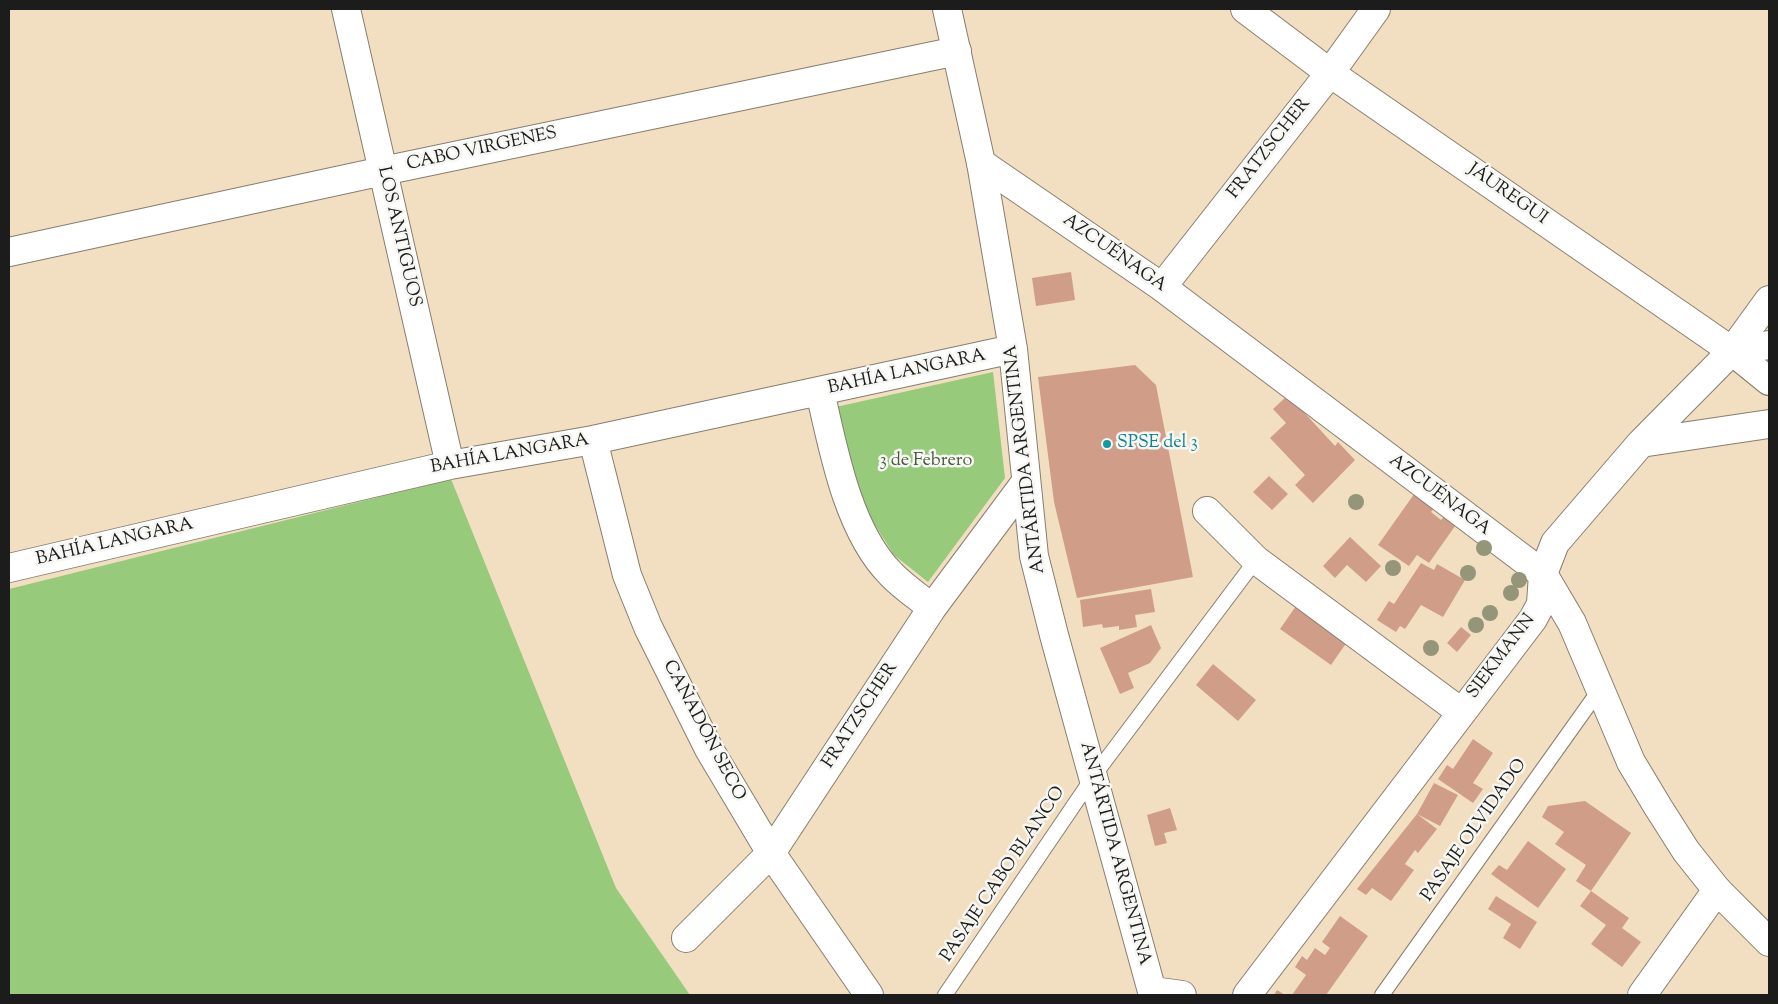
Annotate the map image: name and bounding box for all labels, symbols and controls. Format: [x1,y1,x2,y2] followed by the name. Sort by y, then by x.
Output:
[1224,94,1316,204] street label: FRATZSCHER
[405,124,559,176] street label: CABO VIRGENES
[1463,160,1551,230] street label: JÁUREGUI
[371,165,425,309] street label: LOS ANTIGUOS
[1058,210,1170,298] street label: AZCUÉNAGA
[1001,343,1051,575] street label: ANTÁRTIDA ARGENTINA
[826,346,988,400] street label: BAHÍA LANGARA
[429,430,591,480] street label: BAHÍA LANGARA
[1117,433,1198,455] place label: SPSE del 3
[1101,438,1113,450] marker: SPSE del 3
[880,451,972,473] park label: 3 de Febrero
[1384,451,1494,541] street label: AZCUÉNAGA
[34,514,196,572] street label: BAHÍA LANGARA
[1463,610,1541,704] street label: SIEKMANN
[657,657,749,805] street label: CAÑADÓN SECO
[819,659,903,773] street label: FRATZSCHER
[1074,740,1154,968] street label: ANTÁRTIDA ARGENTINA
[1418,755,1532,907] street label: PASAJE OLVIDADO
[937,783,1071,967] street label: PASAJE CABO BLANCO

